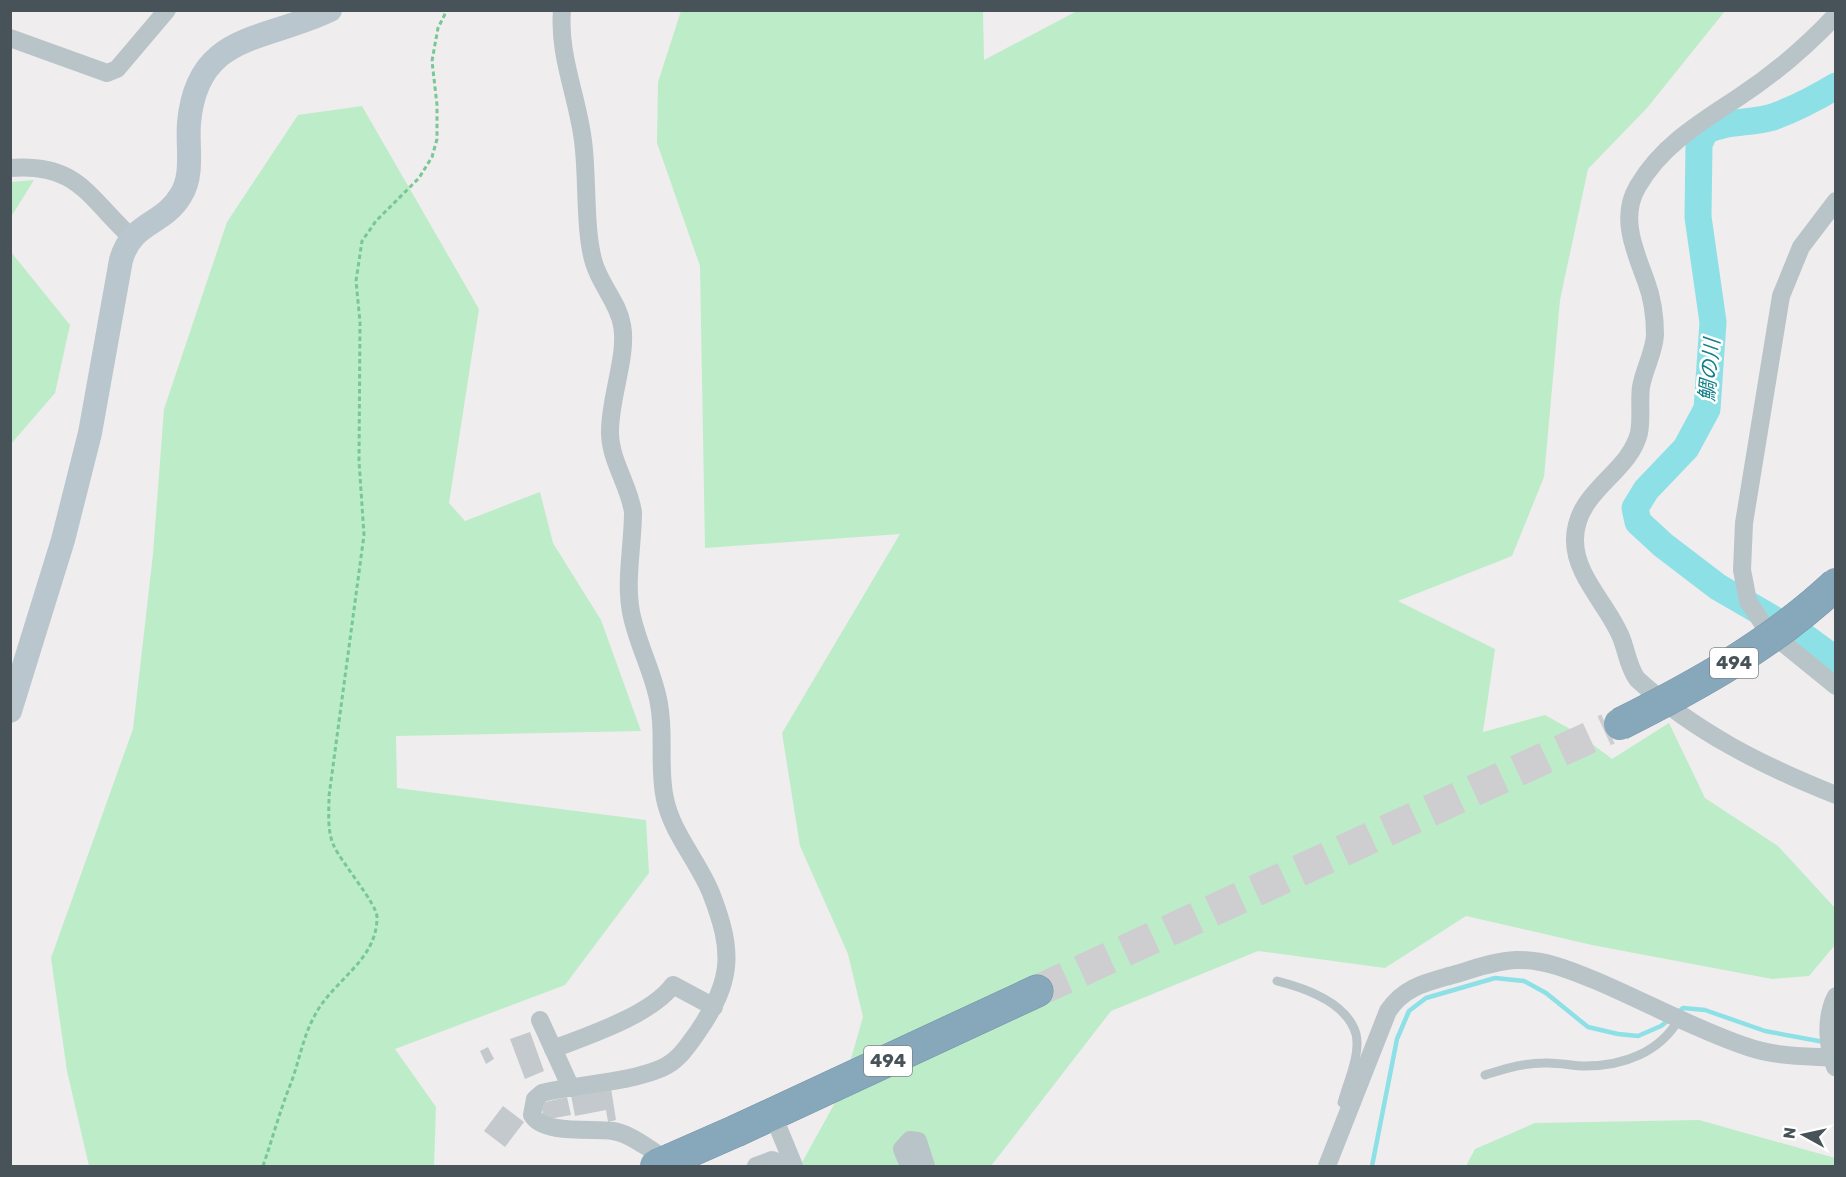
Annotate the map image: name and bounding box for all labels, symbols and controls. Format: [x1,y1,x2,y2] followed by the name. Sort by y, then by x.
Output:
[1694,336,1724,402] water label: 鯛の川
[1710,648,1758,678] road number: 494
[864,1046,912,1076] road number: 494
[1774,1105,1834,1165] north arrow
[1779,1126,1800,1140] text: N

